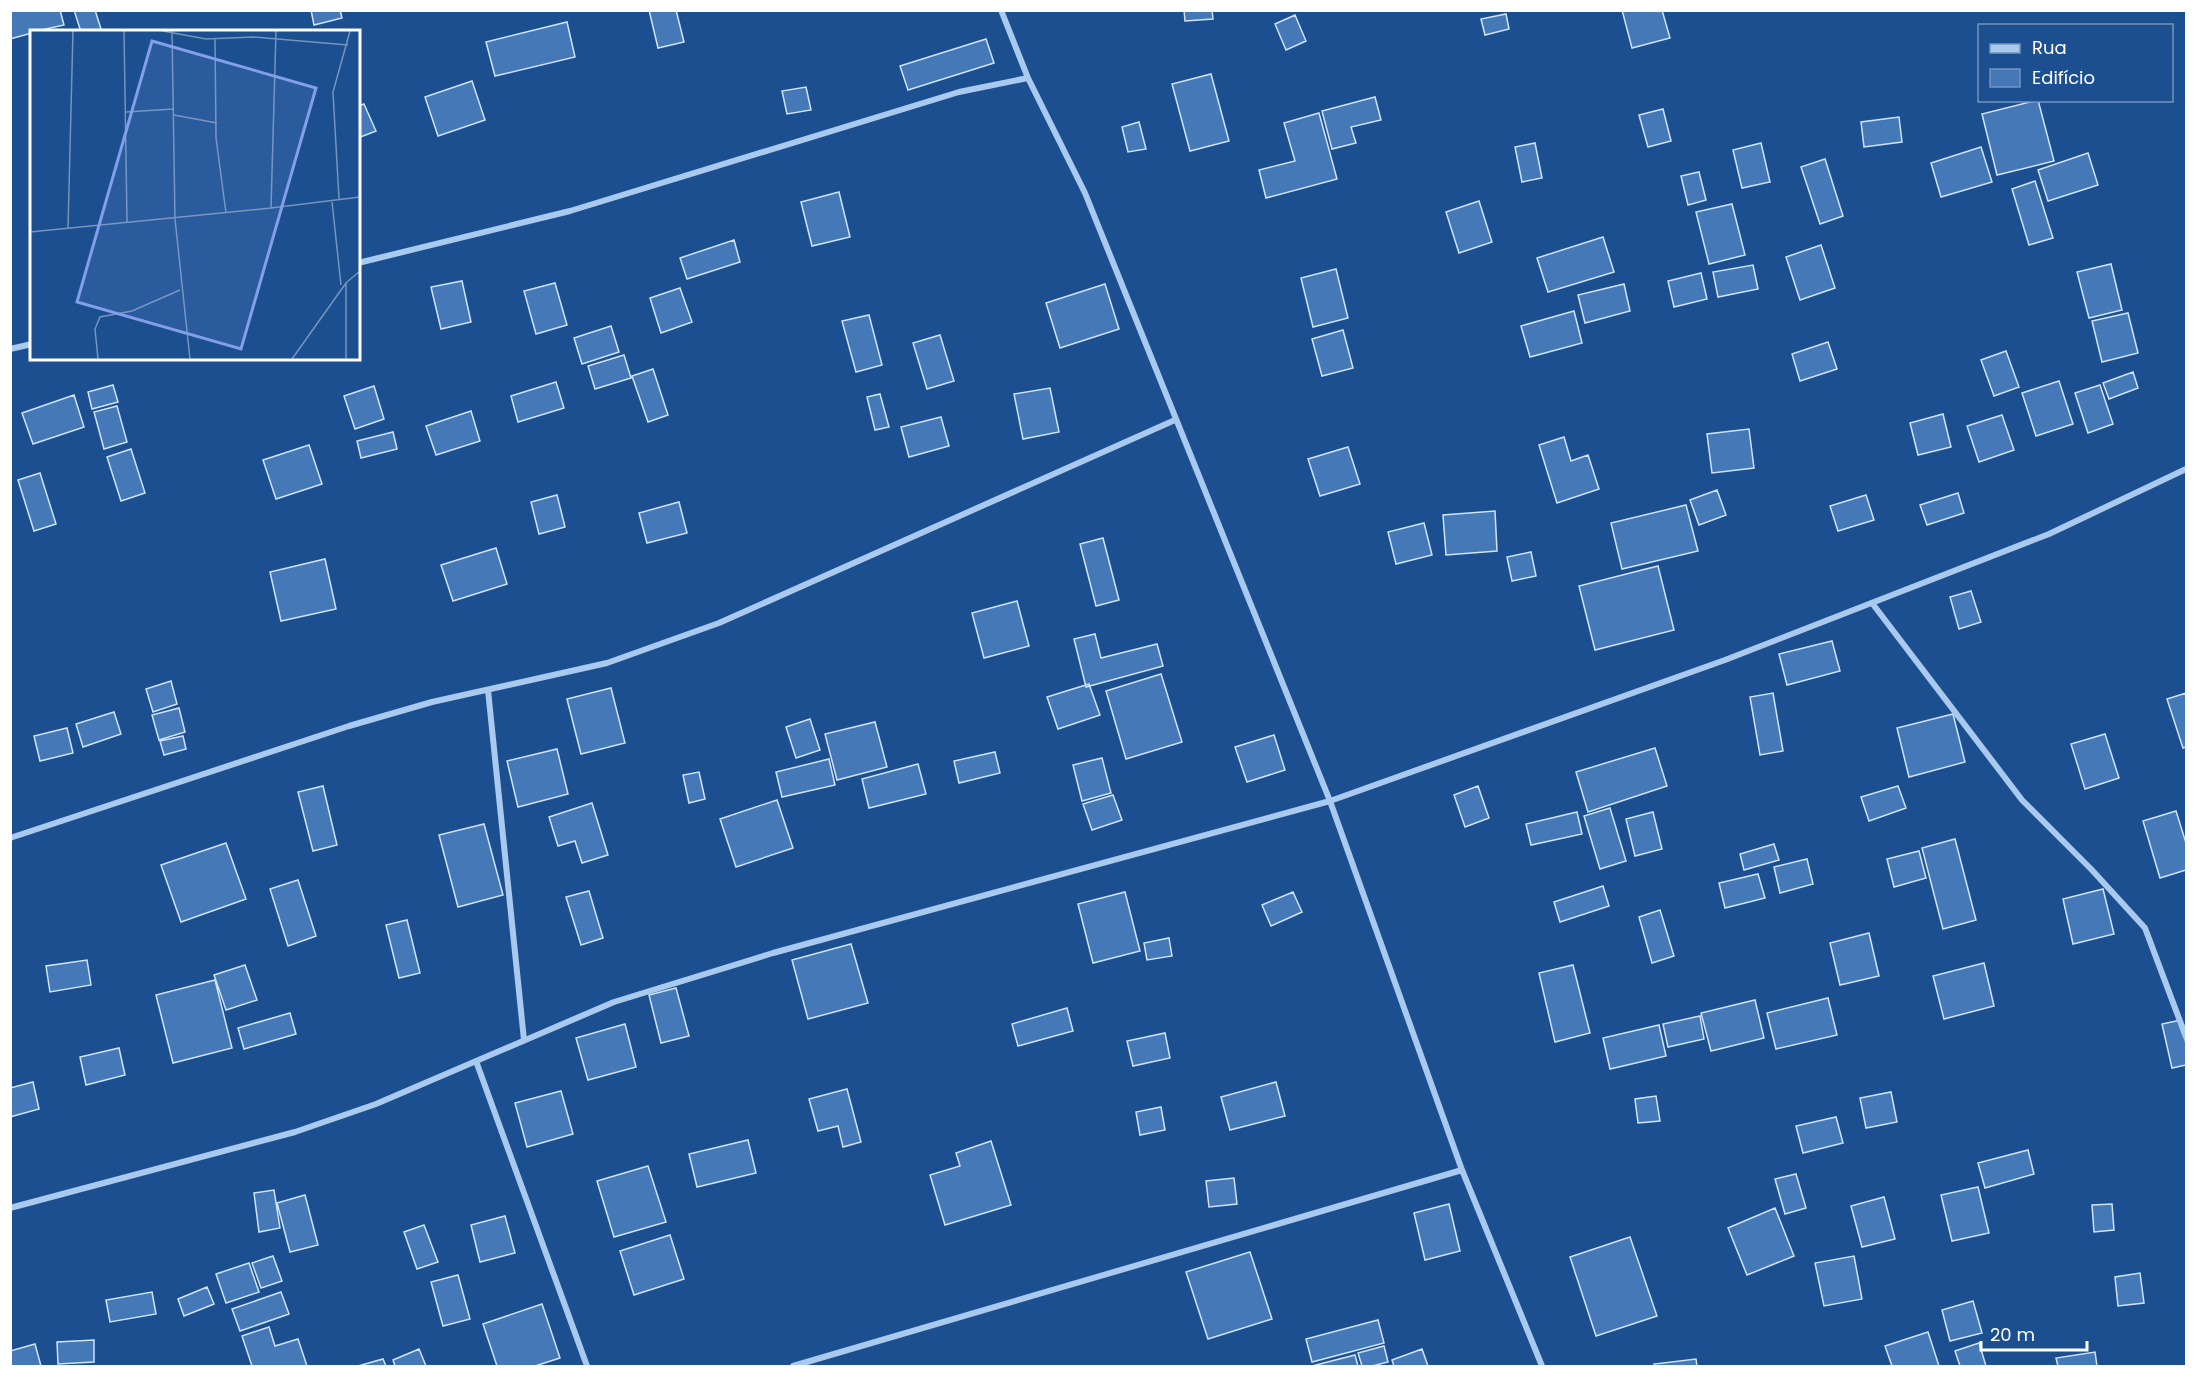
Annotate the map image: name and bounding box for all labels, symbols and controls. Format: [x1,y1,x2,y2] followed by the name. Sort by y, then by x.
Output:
[1978,24,2173,102] legend
[30,30,360,360] inset map
[2032,35,2067,60] text: Rua
[2032,65,2095,90] text: Edifício
[1981,1314,2088,1352] scale bar
[1990,1322,2035,1347] text: 20 m

